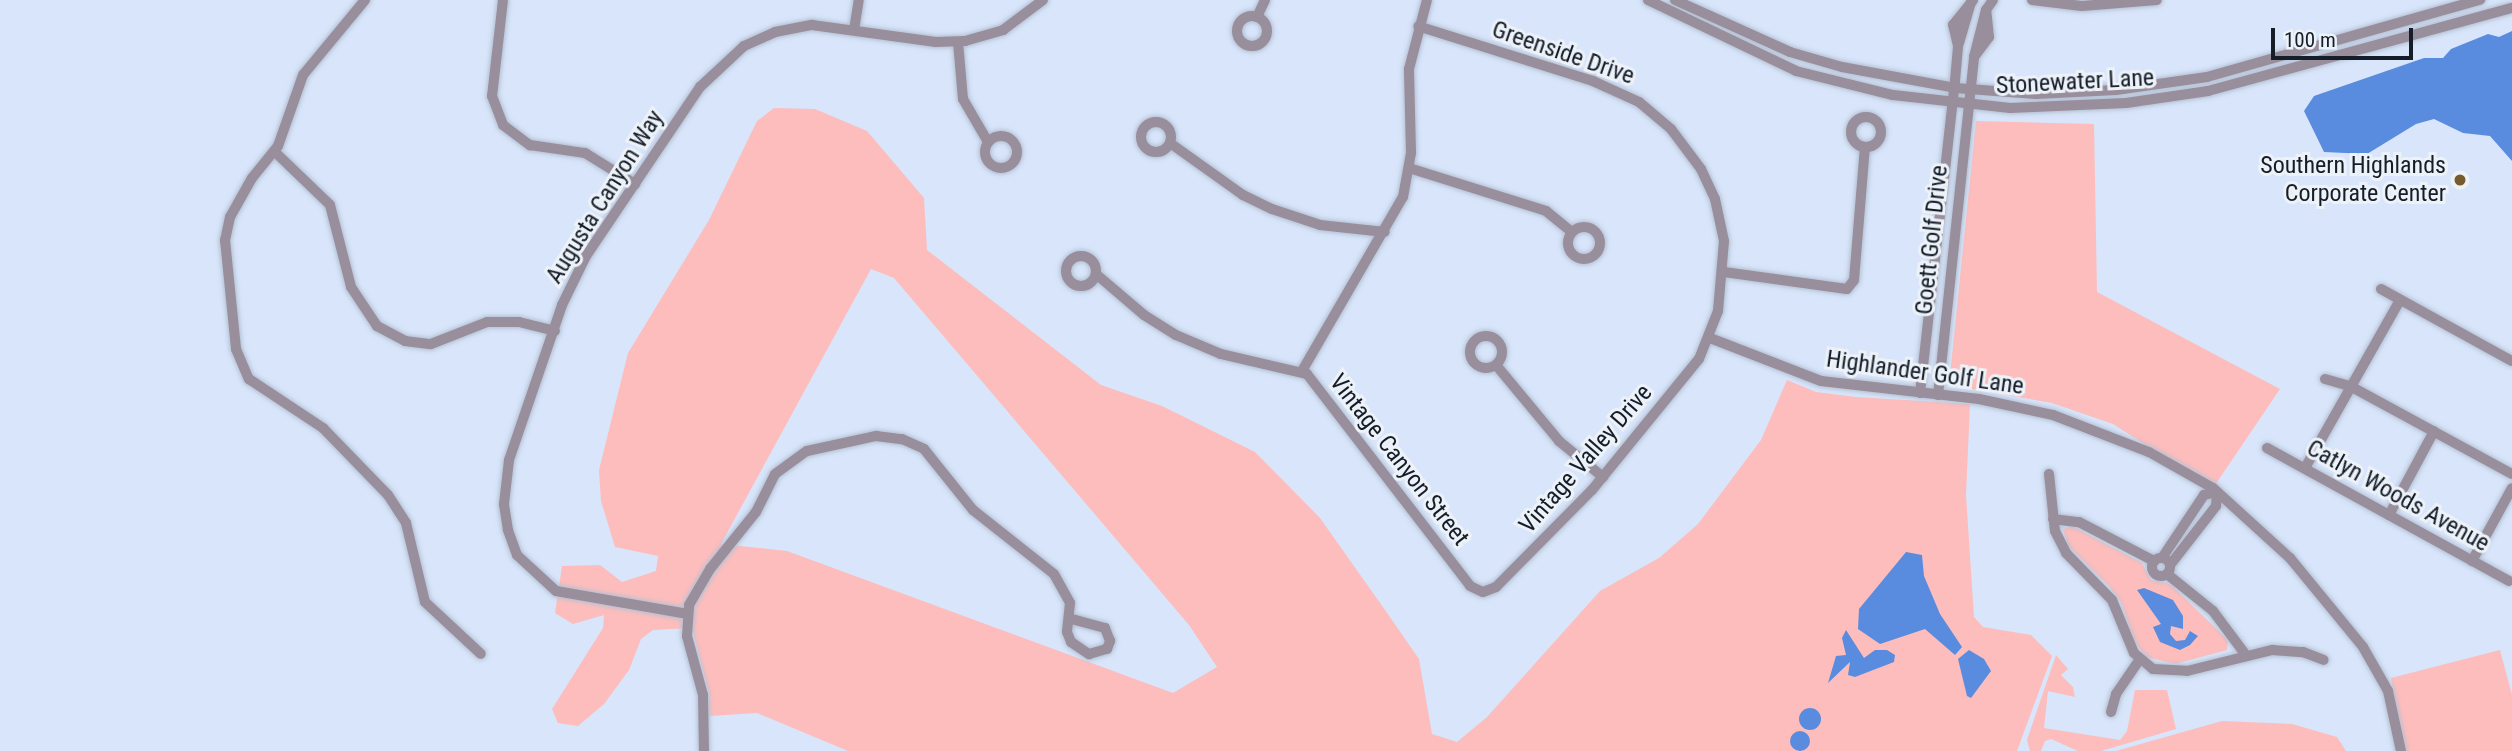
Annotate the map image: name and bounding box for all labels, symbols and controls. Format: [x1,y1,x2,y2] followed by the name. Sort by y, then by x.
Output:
[2274,14,2416,58] scale bar
[1488,15,1638,91] street label: Greenside Drive
[2284,28,2336,52] text: 100 m
[1995,63,2155,101] street label: Stonewater Lane
[540,105,670,289] street label: Augusta Canyon Way
[2260,152,2446,208] place label: Southern Highlands Corporate Center
[1910,164,1954,316] street label: Goett Golf Drive
[2452,172,2468,188] marker: Southern Highlands Corporate Center
[1824,345,2026,401] street label: Highlander Golf Lane
[1323,368,1475,552] street label: Vintage Canyon Street
[1514,379,1658,539] street label: Vintage Valley Drive
[2302,434,2494,558] street label: Catlyn Woods Avenue

